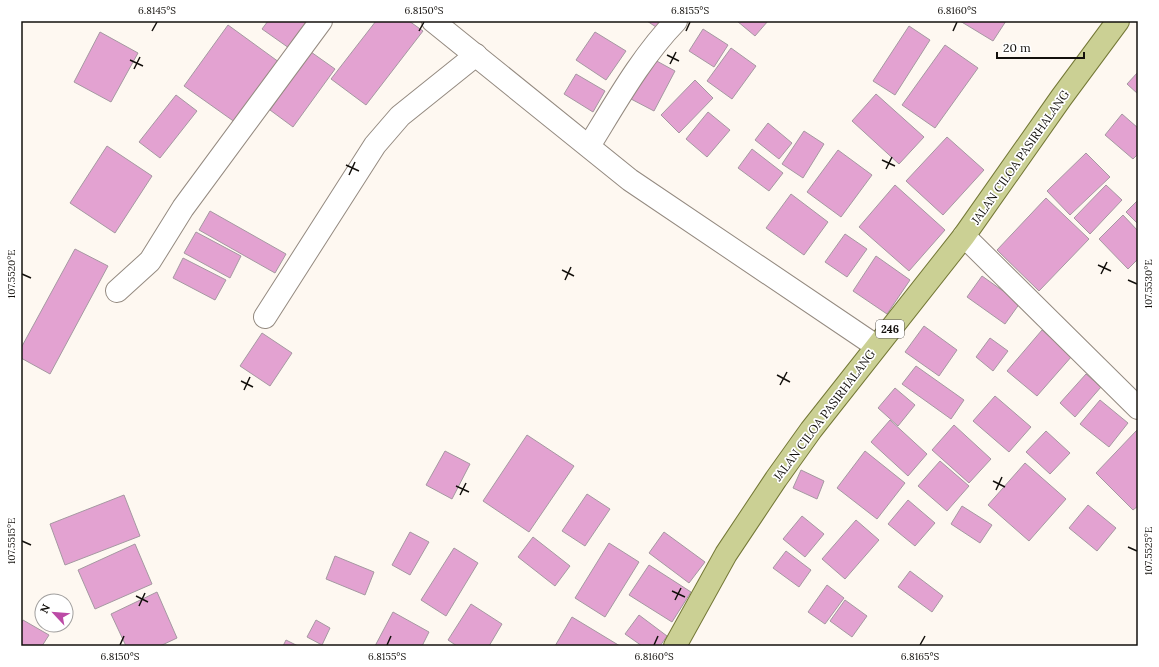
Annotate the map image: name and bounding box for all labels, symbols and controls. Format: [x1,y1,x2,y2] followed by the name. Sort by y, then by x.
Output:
[138,4,176,17] text: 6.8145°S
[405,4,444,17] text: 6.8150°S
[671,4,709,17] text: 6.8155°S
[937,4,977,17] text: 6.8160°S
[997,34,1084,60] scale bar
[1003,40,1031,55] text: 20 m
[967,87,1072,228] street label: JALAN CILOA PASIRHALANG
[5,249,18,299] text: 107.5520°E
[1142,259,1155,309] text: 107.5530°E
[876,320,904,338] road number: 246
[769,347,878,484] street label: JALAN CILOA PASIRHALANG
[5,518,18,564] text: 107.5515°E
[1142,527,1155,575] text: 107.5525°E
[34,593,74,633] north arrow
[37,601,53,616] text: N
[101,650,140,663] text: 6.8150°S
[368,650,406,663] text: 6.8155°S
[634,650,674,663] text: 6.8160°S
[901,650,940,663] text: 6.8165°S

